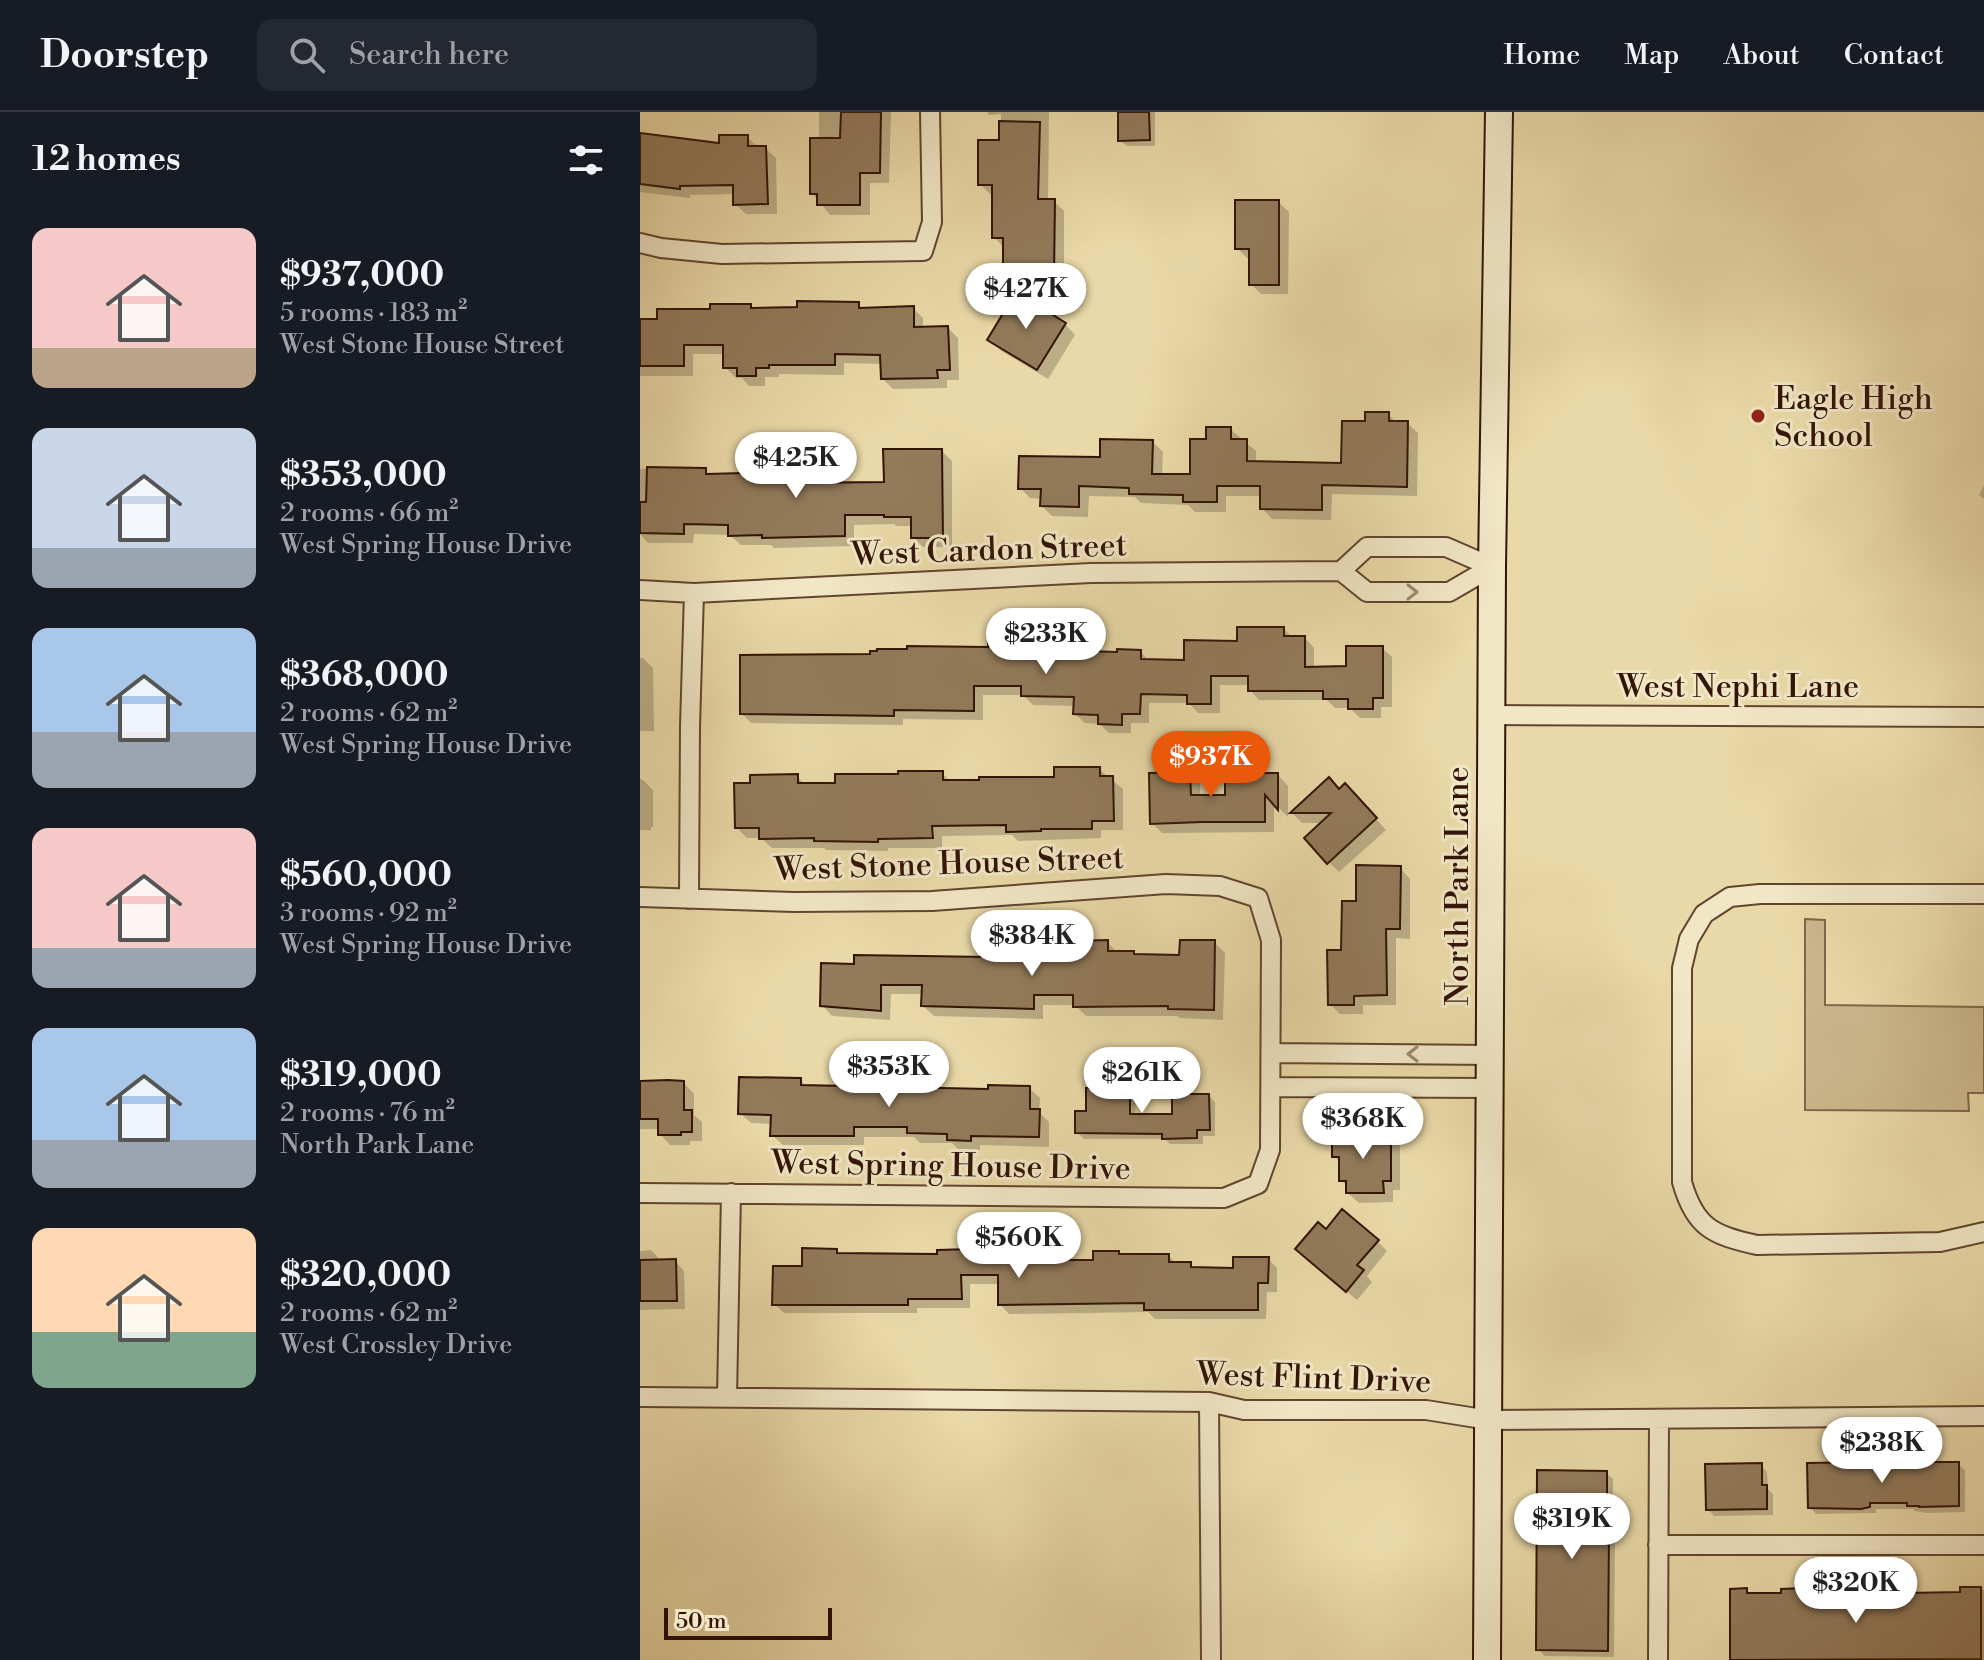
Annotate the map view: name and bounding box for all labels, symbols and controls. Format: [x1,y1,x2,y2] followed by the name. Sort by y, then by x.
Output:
[257,19,817,91] search box
[40,32,209,79] text: Doorstep
[285,33,329,77] icon: search
[349,36,509,74] text: Search here
[1504,38,1580,73] text: Home
[1624,38,1679,73] text: Map
[1723,38,1800,73] text: About
[1844,38,1944,73] text: Contact
[564,138,608,182] icon: filters
[32,139,181,181] text: 12 homes
[280,255,444,297] text: $937,000
[96,260,192,356] icon: home
[970,263,1082,331] pin: $427K
[983,273,1069,305] text: $427K
[280,297,467,329] text: 5 rooms · 183 m²
[280,329,564,361] text: West Stone House Street
[1774,379,1933,456] place label: Eagle High School
[1749,407,1767,425] marker: Eagle High School
[740,432,852,500] pin: $425K
[753,442,839,474] text: $425K
[280,455,447,497] text: $353,000
[96,460,192,556] icon: home
[280,497,458,529] text: 2 rooms · 66 m²
[850,525,1128,575] street label: West Cardon Street
[280,529,572,561] text: West Spring House Drive
[1406,583,1419,601] one-way arrow
[990,608,1102,676] pin: $233K
[1004,618,1088,650] text: $233K
[280,655,448,697] text: $368,000
[96,660,192,756] icon: home
[1616,667,1859,707] street label: West Nephi Lane
[280,697,457,729] text: 2 rooms · 62 m²
[280,729,572,761] text: West Spring House Drive
[1155,731,1267,799] pin: $937K
[1169,741,1253,773] text: $937K
[1438,766,1478,1006] street label: North Park Lane
[772,838,1125,890] street label: West Stone House Street
[280,855,452,897] text: $560,000
[96,860,192,956] icon: home
[280,897,457,929] text: 3 rooms · 92 m²
[976,910,1088,978] pin: $384K
[989,920,1075,952] text: $384K
[280,929,572,961] text: West Spring House Drive
[833,1041,945,1109] pin: $353K
[1406,1045,1419,1063] one-way arrow
[1086,1047,1198,1115] pin: $261K
[847,1051,931,1083] text: $353K
[280,1055,442,1097] text: $319,000
[1102,1057,1182,1089] text: $261K
[96,1060,192,1156] icon: home
[1307,1093,1419,1161] pin: $368K
[280,1097,455,1129] text: 2 rooms · 76 m²
[1320,1103,1406,1135] text: $368K
[280,1129,474,1161] text: North Park Lane
[770,1143,1131,1189] street label: West Spring House Drive
[963,1212,1075,1280] pin: $560K
[975,1222,1063,1254] text: $560K
[280,1255,451,1297] text: $320,000
[96,1260,192,1356] icon: home
[280,1297,457,1329] text: 2 rooms · 62 m²
[280,1329,512,1361] text: West Crossley Drive
[1195,1354,1432,1402] street label: West Flint Drive
[1826,1417,1938,1485] pin: $238K
[1840,1427,1925,1459] text: $238K
[1516,1493,1628,1561] pin: $319K
[1532,1503,1612,1535] text: $319K
[1800,1557,1912,1625] pin: $320K
[1812,1567,1900,1599] text: $320K
[664,1604,832,1640] scale bar
[676,1608,727,1635] text: 50 m

